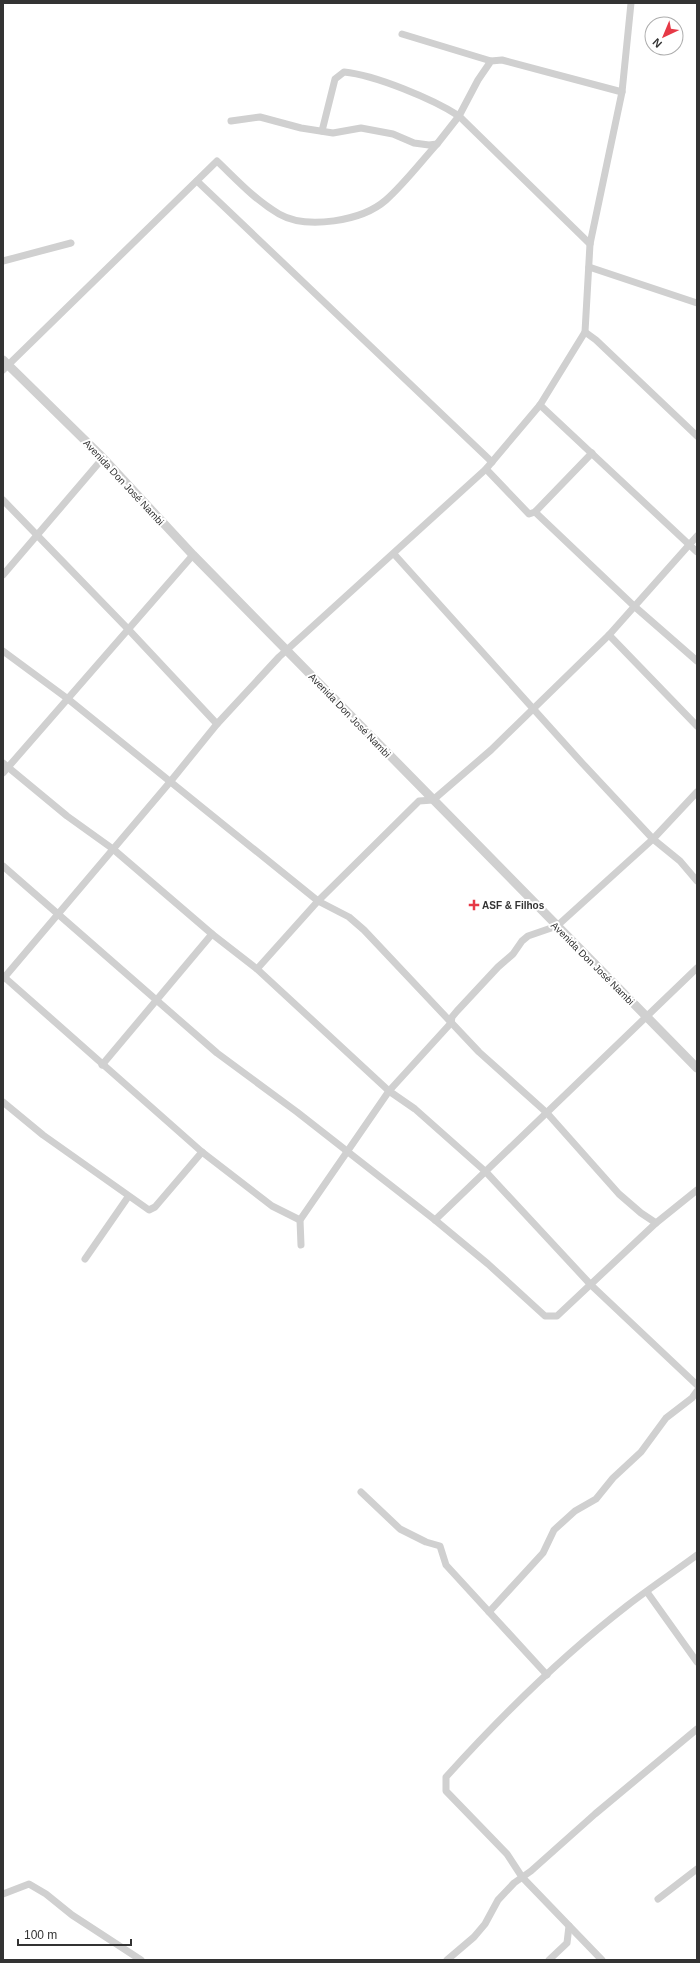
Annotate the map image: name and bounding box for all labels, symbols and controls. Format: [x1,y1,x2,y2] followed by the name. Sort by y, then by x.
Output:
[644,16,684,56] north arrow
[650,36,664,50] text: N
[81,437,166,527] street label: Avenida Don José Nambi
[307,671,393,760] street label: Avenida Don José Nambi
[469,900,479,910] marker: ASF & Filhos
[482,900,545,911] place label: ASF & Filhos
[549,920,636,1007] street label: Avenida Don José Nambi
[18,1921,131,1947] scale bar
[24,1928,57,1942] text: 100 m

